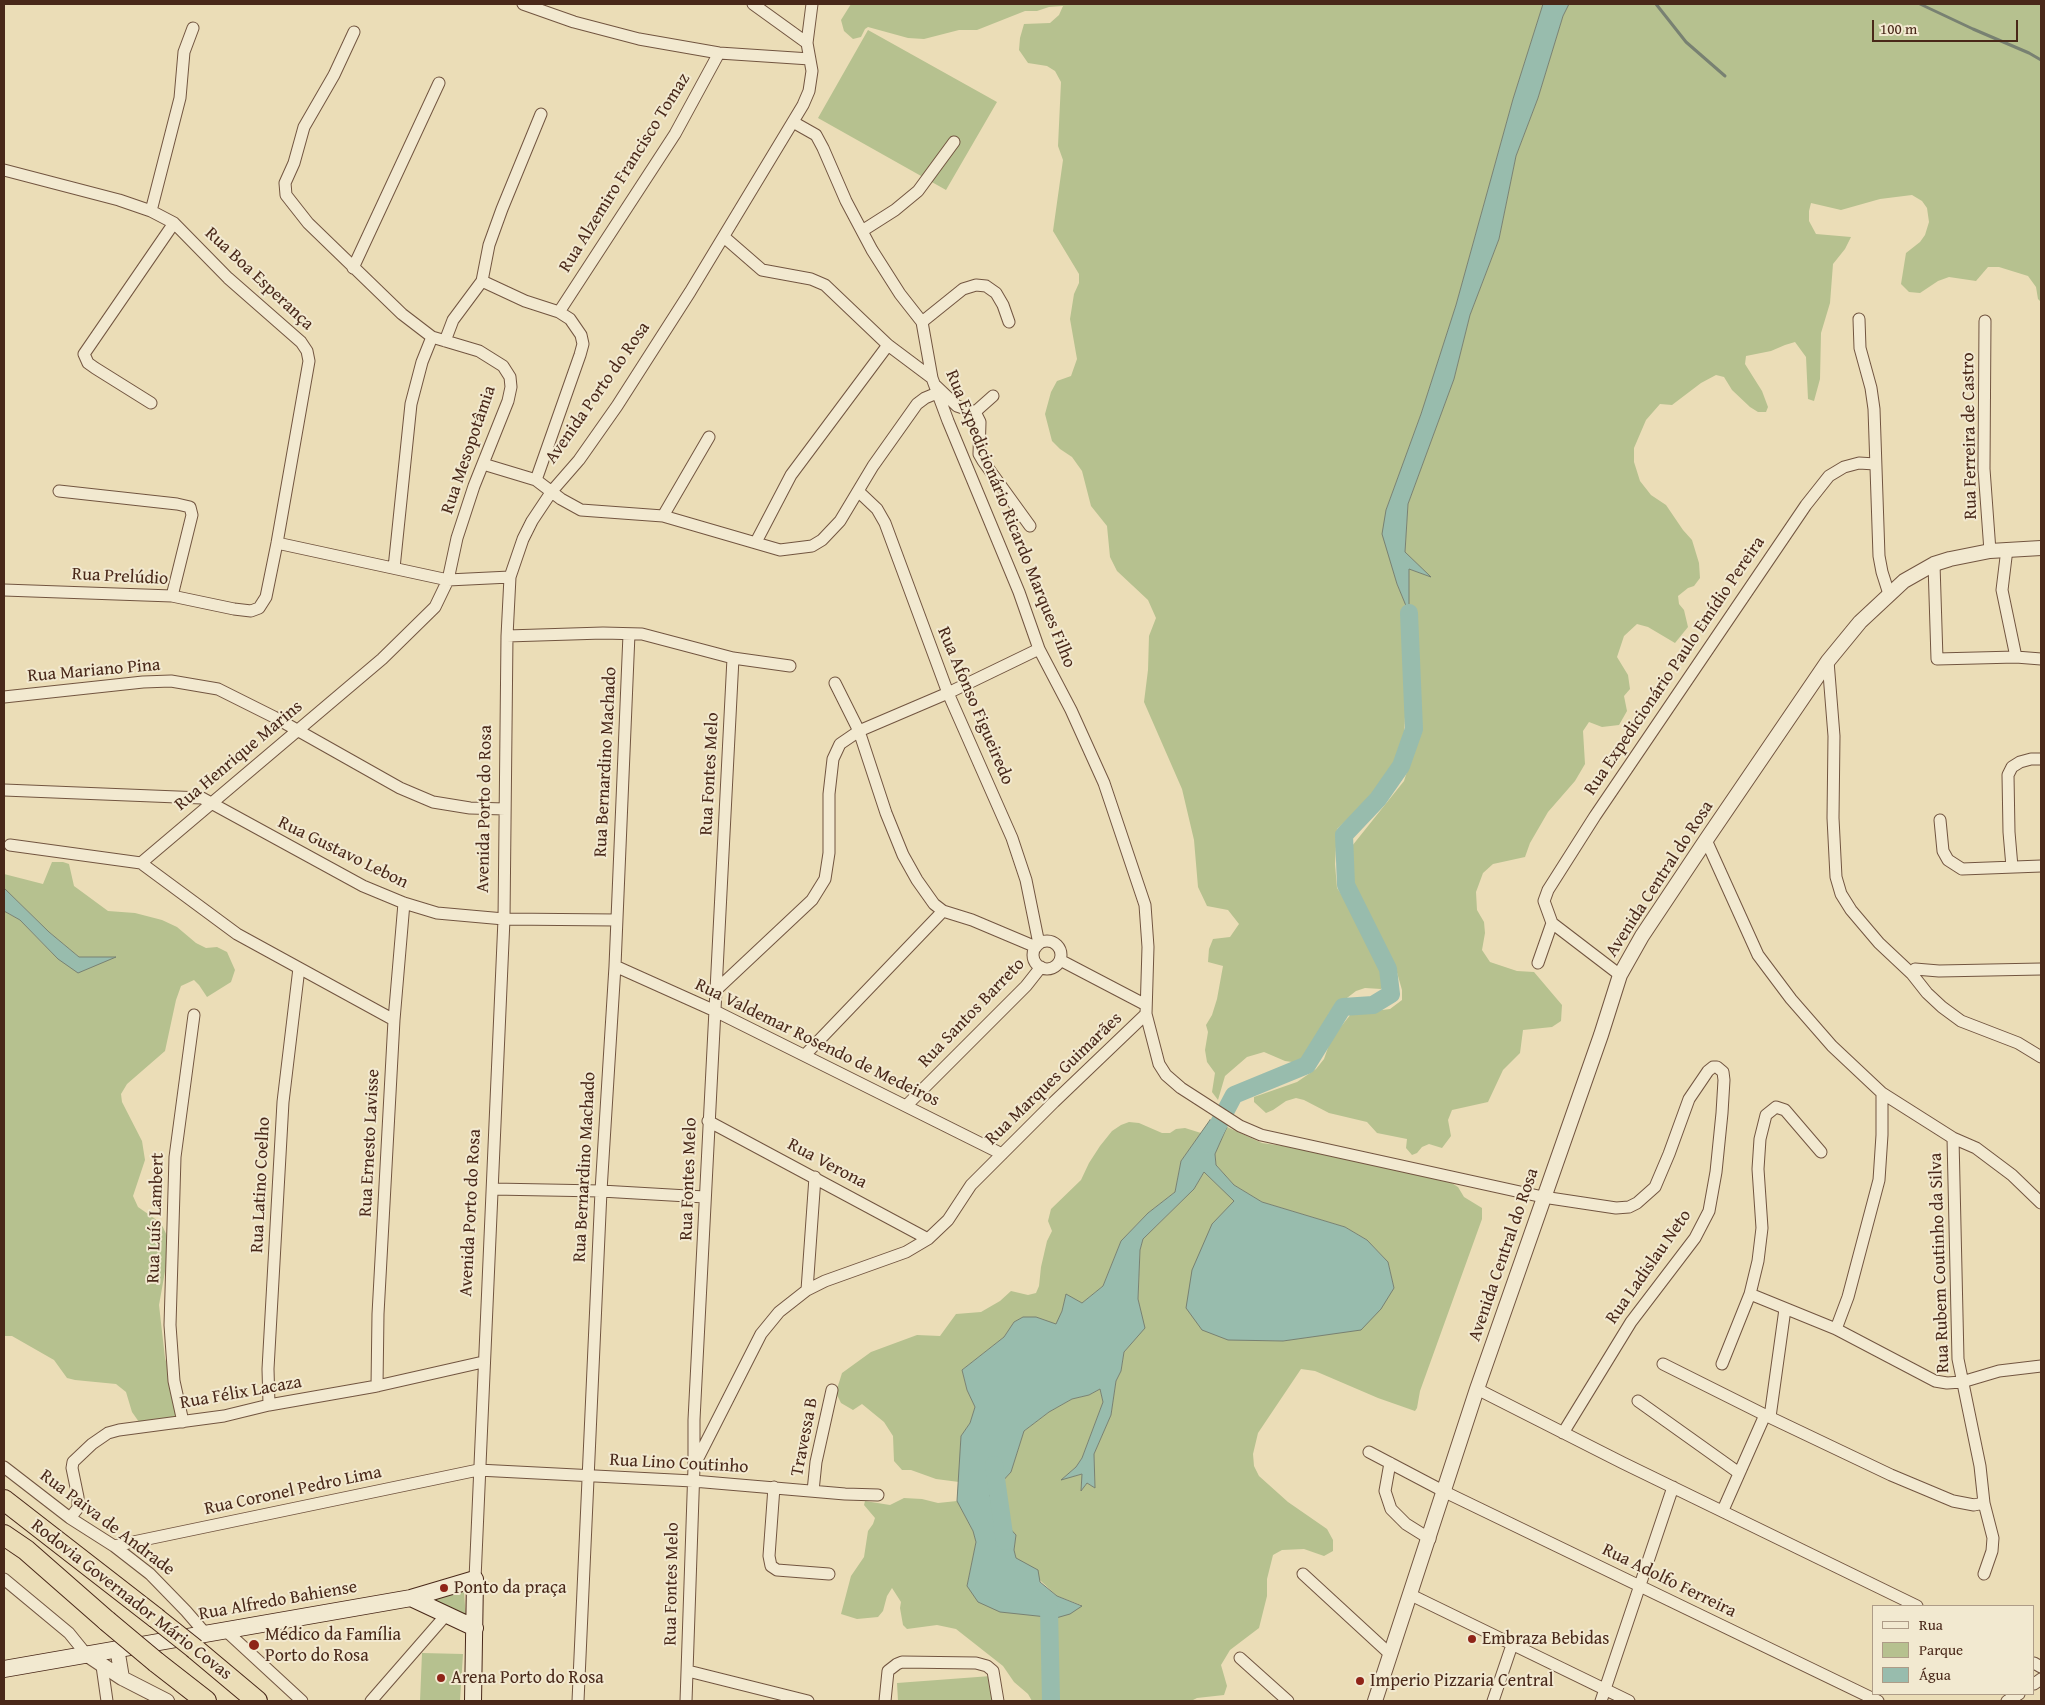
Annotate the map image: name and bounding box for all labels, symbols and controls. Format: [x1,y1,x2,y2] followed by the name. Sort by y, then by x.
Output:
[1875,10,2021,42] scale bar
[1880,18,1917,39] text: 100 m
[555,70,695,276] street label: Rua Alzemiro Francisco Tomaz
[200,223,318,335] street label: Rua Boa Esperança
[541,318,655,468] street label: Avenida Porto do Rosa
[1958,352,1982,520] street label: Rua Ferreira de Castro
[940,367,1080,671] street label: Rua Expedicionário Ricardo Marques Filho
[437,383,501,517] street label: Rua Mesopotâmia
[1580,533,1770,799] street label: Rua Expedicionário Paulo Emídio Pereira
[71,564,169,590] street label: Rua Prelúdio
[932,624,1018,788] street label: Rua Afonso Figueiredo
[27,654,161,688] street label: Rua Mariano Pina
[590,666,622,858] street label: Rua Bernardino Machado
[171,696,307,816] street label: Rua Henrique Marins
[696,712,724,836] street label: Rua Fontes Melo
[473,725,497,893] street label: Avenida Porto do Rosa
[1601,797,1719,961] street label: Avenida Central do Rosa
[274,812,412,894] street label: Rua Gustavo Lebon
[914,954,1030,1072] street label: Rua Santos Barreto
[691,974,943,1112] street label: Rua Valdemar Rosendo de Medeiros
[981,1008,1127,1150] street label: Rua Marques Guimarães
[355,1069,385,1217] street label: Rua Ernesto Lavisse
[569,1071,601,1263] street label: Rua Bernardino Machado
[247,1116,275,1254] street label: Rua Latino Coelho
[676,1117,702,1241] street label: Rua Fontes Melo
[456,1129,486,1297] street label: Avenida Porto do Rosa
[784,1134,870,1194] street label: Rua Verona
[143,1152,169,1284] street label: Rua Luís Lambert
[1925,1152,1955,1374] street label: Rua Rubem Coutinho da Silva
[1464,1166,1544,1344] street label: Avenida Central do Rosa
[1602,1206,1696,1328] street label: Rua Ladislau Neto
[178,1372,304,1414] street label: Rua Félix Lacaza
[787,1396,823,1478] street label: Travessa B
[609,1450,749,1478] street label: Rua Lino Coutinho
[202,1462,384,1520] street label: Rua Coronel Pedro Lima
[35,1465,179,1581] street label: Rua Paiva de Andrade
[26,1515,236,1685] street label: Rodovia Governador Mário Covas
[660,1522,684,1646] street label: Rua Fontes Melo
[1598,1539,1740,1623] street label: Rua Adolfo Ferreira
[197,1576,359,1626] street label: Rua Alfredo Bahiense
[454,1577,566,1599] place label: Ponto da praça
[438,1582,450,1594] marker: Ponto da praça
[1872,1605,2035,1695] legend
[1919,1614,1943,1635] text: Rua
[265,1624,401,1666] place label: Médico da Família Porto do Rosa
[1482,1628,1610,1650] place label: Embraza Bebidas
[1466,1633,1478,1645] marker: Embraza Bebidas
[247,1638,261,1652] marker: Médico da Família Porto do Rosa
[1919,1639,1963,1660] text: Parque
[1919,1664,1951,1685] text: Água
[451,1667,604,1689] place label: Arena Porto do Rosa
[1370,1670,1553,1692] place label: Imperio Pizzaria Central
[435,1672,447,1684] marker: Arena Porto do Rosa
[1354,1675,1366,1687] marker: Imperio Pizzaria Central

